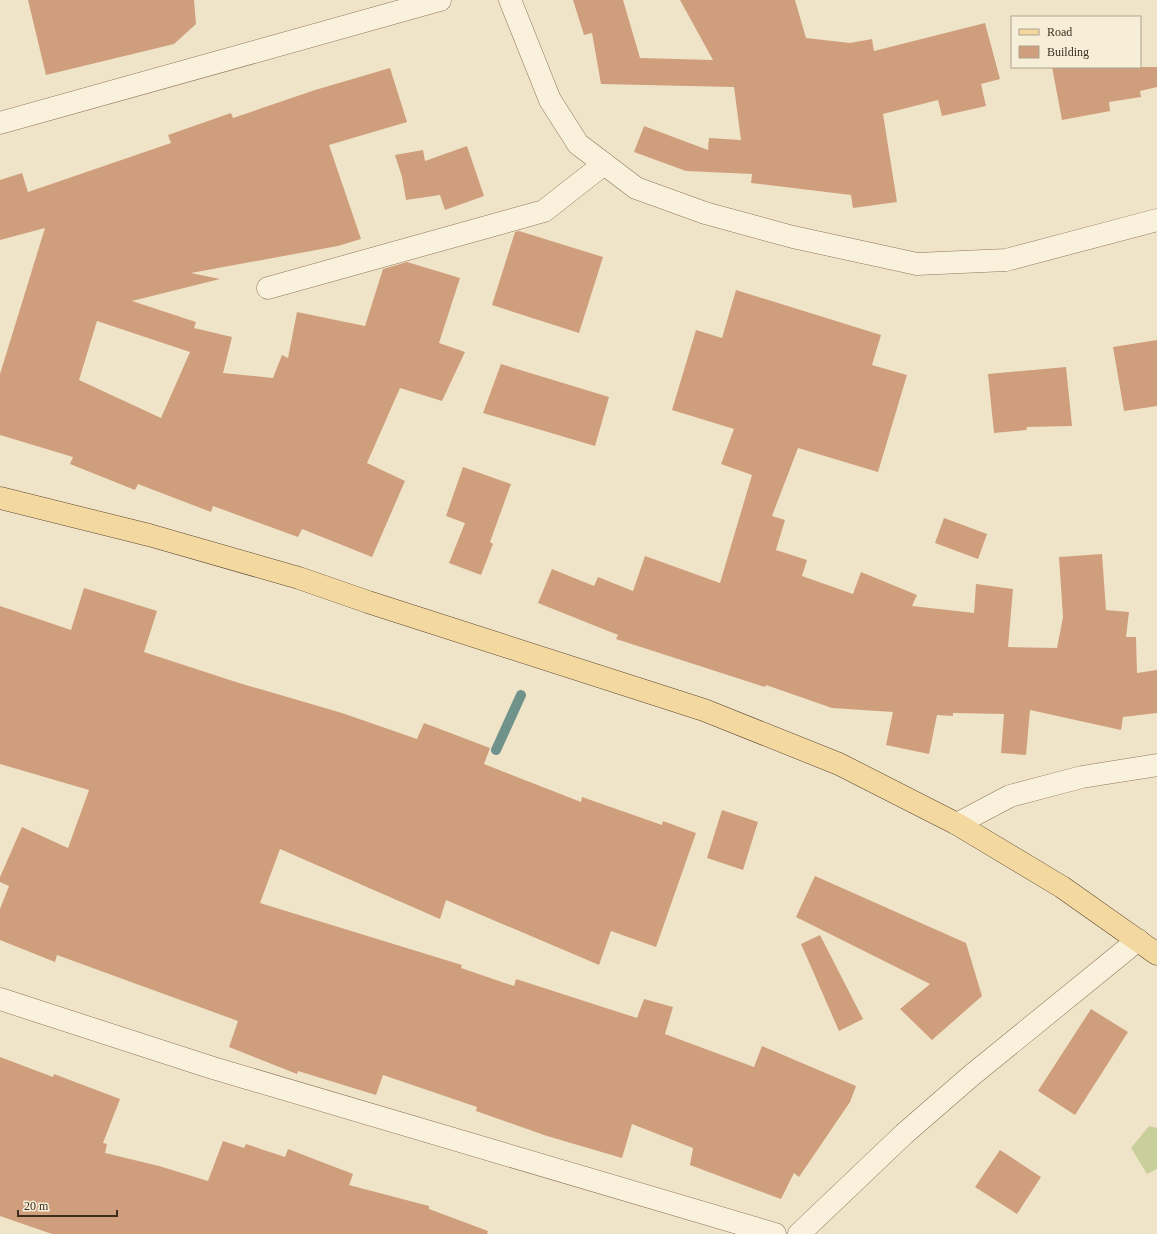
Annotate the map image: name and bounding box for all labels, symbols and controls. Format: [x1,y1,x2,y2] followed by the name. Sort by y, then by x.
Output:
[1011,16,1141,68] legend
[1047,25,1072,39] text: Road
[1047,45,1089,59] text: Building
[18,1192,117,1218] scale bar
[24,1199,49,1213] text: 20 m

